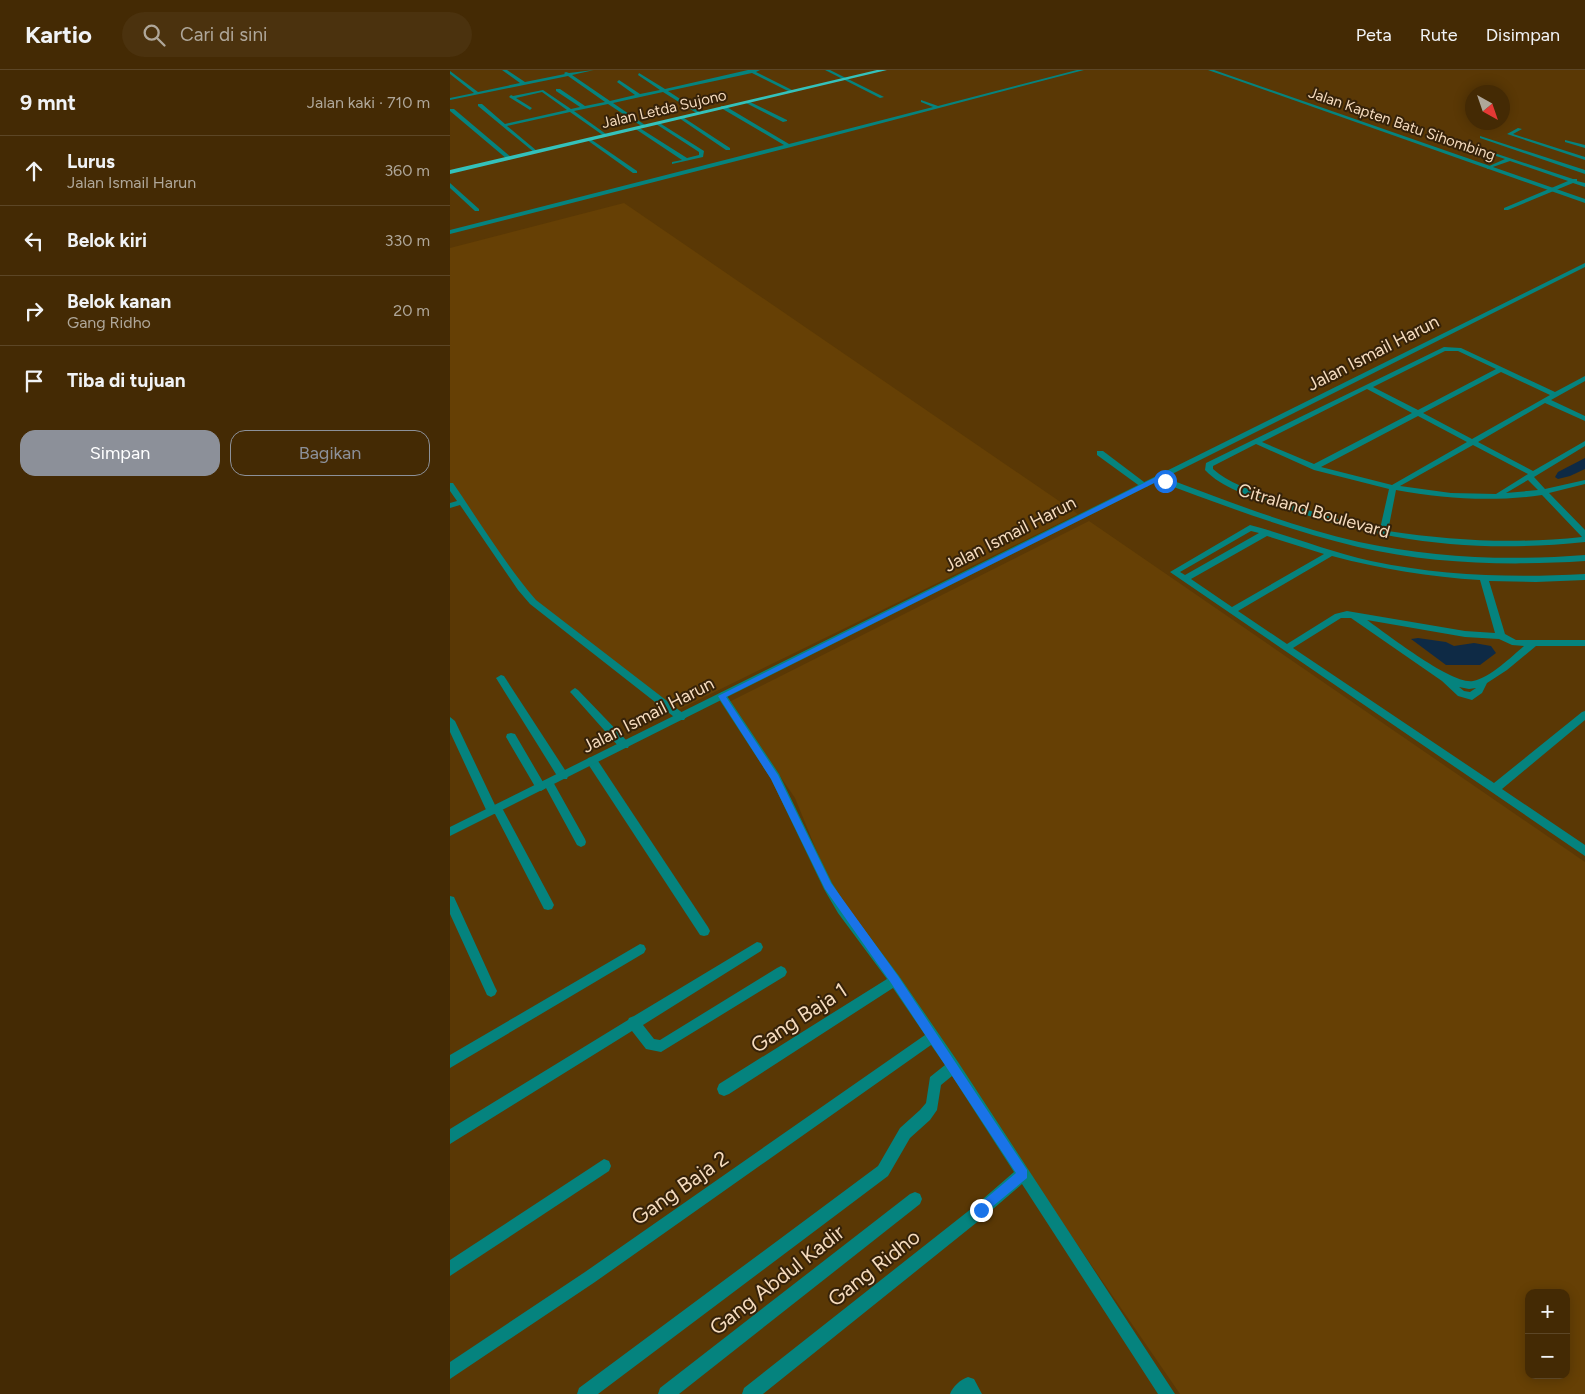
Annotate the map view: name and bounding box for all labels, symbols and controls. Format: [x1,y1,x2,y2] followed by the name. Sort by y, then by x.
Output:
[122,12,472,57] search box
[25,20,92,49] text: Kartio
[140,21,168,49] icon: search
[180,23,267,46] text: Cari di sini
[1356,24,1392,46] text: Peta
[1420,24,1458,46] text: Rute
[1486,24,1560,46] text: Disimpan
[1306,84,1498,164] street label: Jalan Kapten Batu Sihombing
[1465,85,1510,130] north arrow
[600,86,728,132] street label: Jalan Letda Sujono
[20,90,76,115] text: 9 mnt
[307,93,430,112] text: Jalan kaki · 710 m
[67,150,115,173] text: Lurus
[20,157,48,185] icon: ahead
[384,161,430,180] text: 360 m
[67,173,196,192] text: Jalan Ismail Harun
[20,227,48,255] icon: left
[67,229,147,252] text: Belok kiri
[385,231,430,250] text: 330 m
[67,290,171,313] text: Belok kanan
[20,297,48,325] icon: right
[393,301,430,320] text: 20 m
[1303,310,1443,396] street label: Jalan Ismail Harun
[67,313,151,332] text: Gang Ridho
[20,367,48,395] icon: arrive
[67,369,186,392] text: Tiba di tujuan
[20,430,220,476] button: Simpan
[230,430,430,476] button: Bagikan
[1154,470,1177,493] route start
[1235,479,1393,543] street label: Citraland Boulevard
[940,491,1080,577] street label: Jalan Ismail Harun
[578,672,718,758] street label: Jalan Ismail Harun
[746,977,852,1058] street label: Gang Baja 1
[626,1145,733,1230] street label: Gang Baja 2
[970,1199,993,1222] route end
[704,1219,849,1340] street label: Gang Abdul Kadir
[823,1224,925,1311] street label: Gang Ridho
[1525,1289,1570,1379] map controls
[1525,1289,1570,1334] button: +
[1525,1334,1570,1379] button: −

